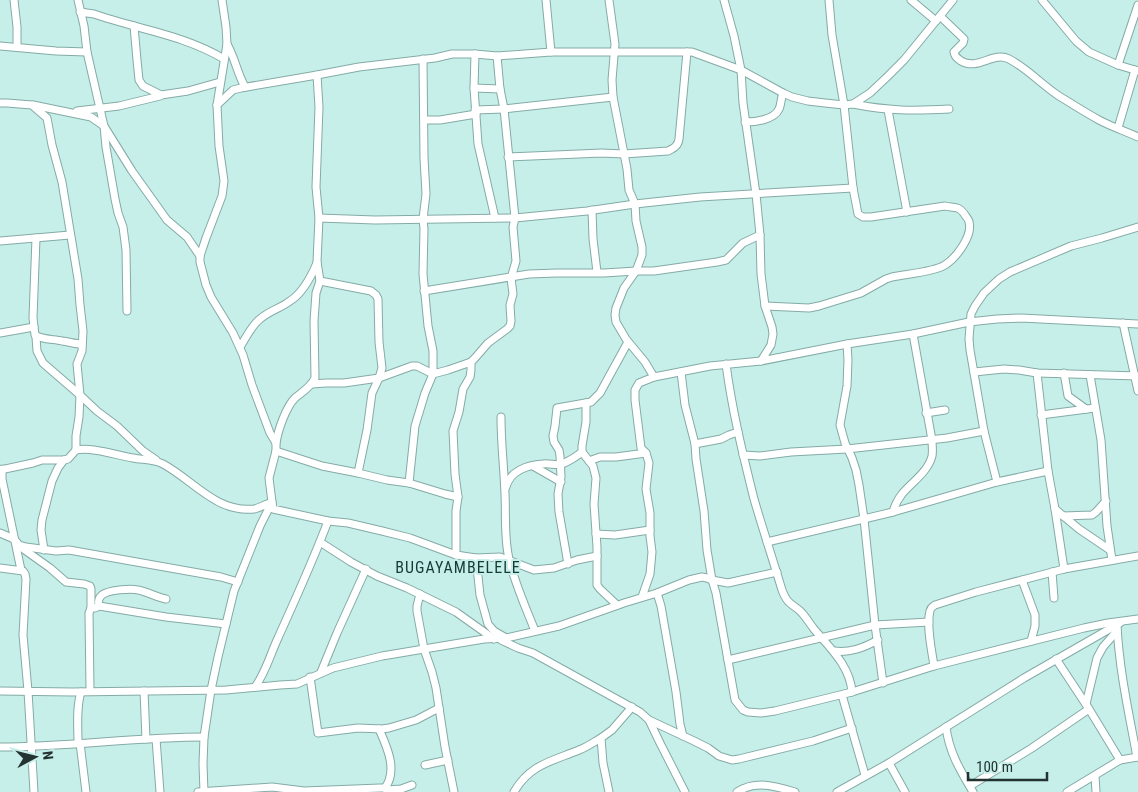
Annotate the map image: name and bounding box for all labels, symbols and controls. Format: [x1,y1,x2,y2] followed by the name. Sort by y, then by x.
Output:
[395,558,521,577] district label: BUGAYAMBELELE
[10,732,60,782] north arrow
[39,750,56,761] text: N
[968,750,1047,782] scale bar
[976,758,1013,776] text: 100 m

